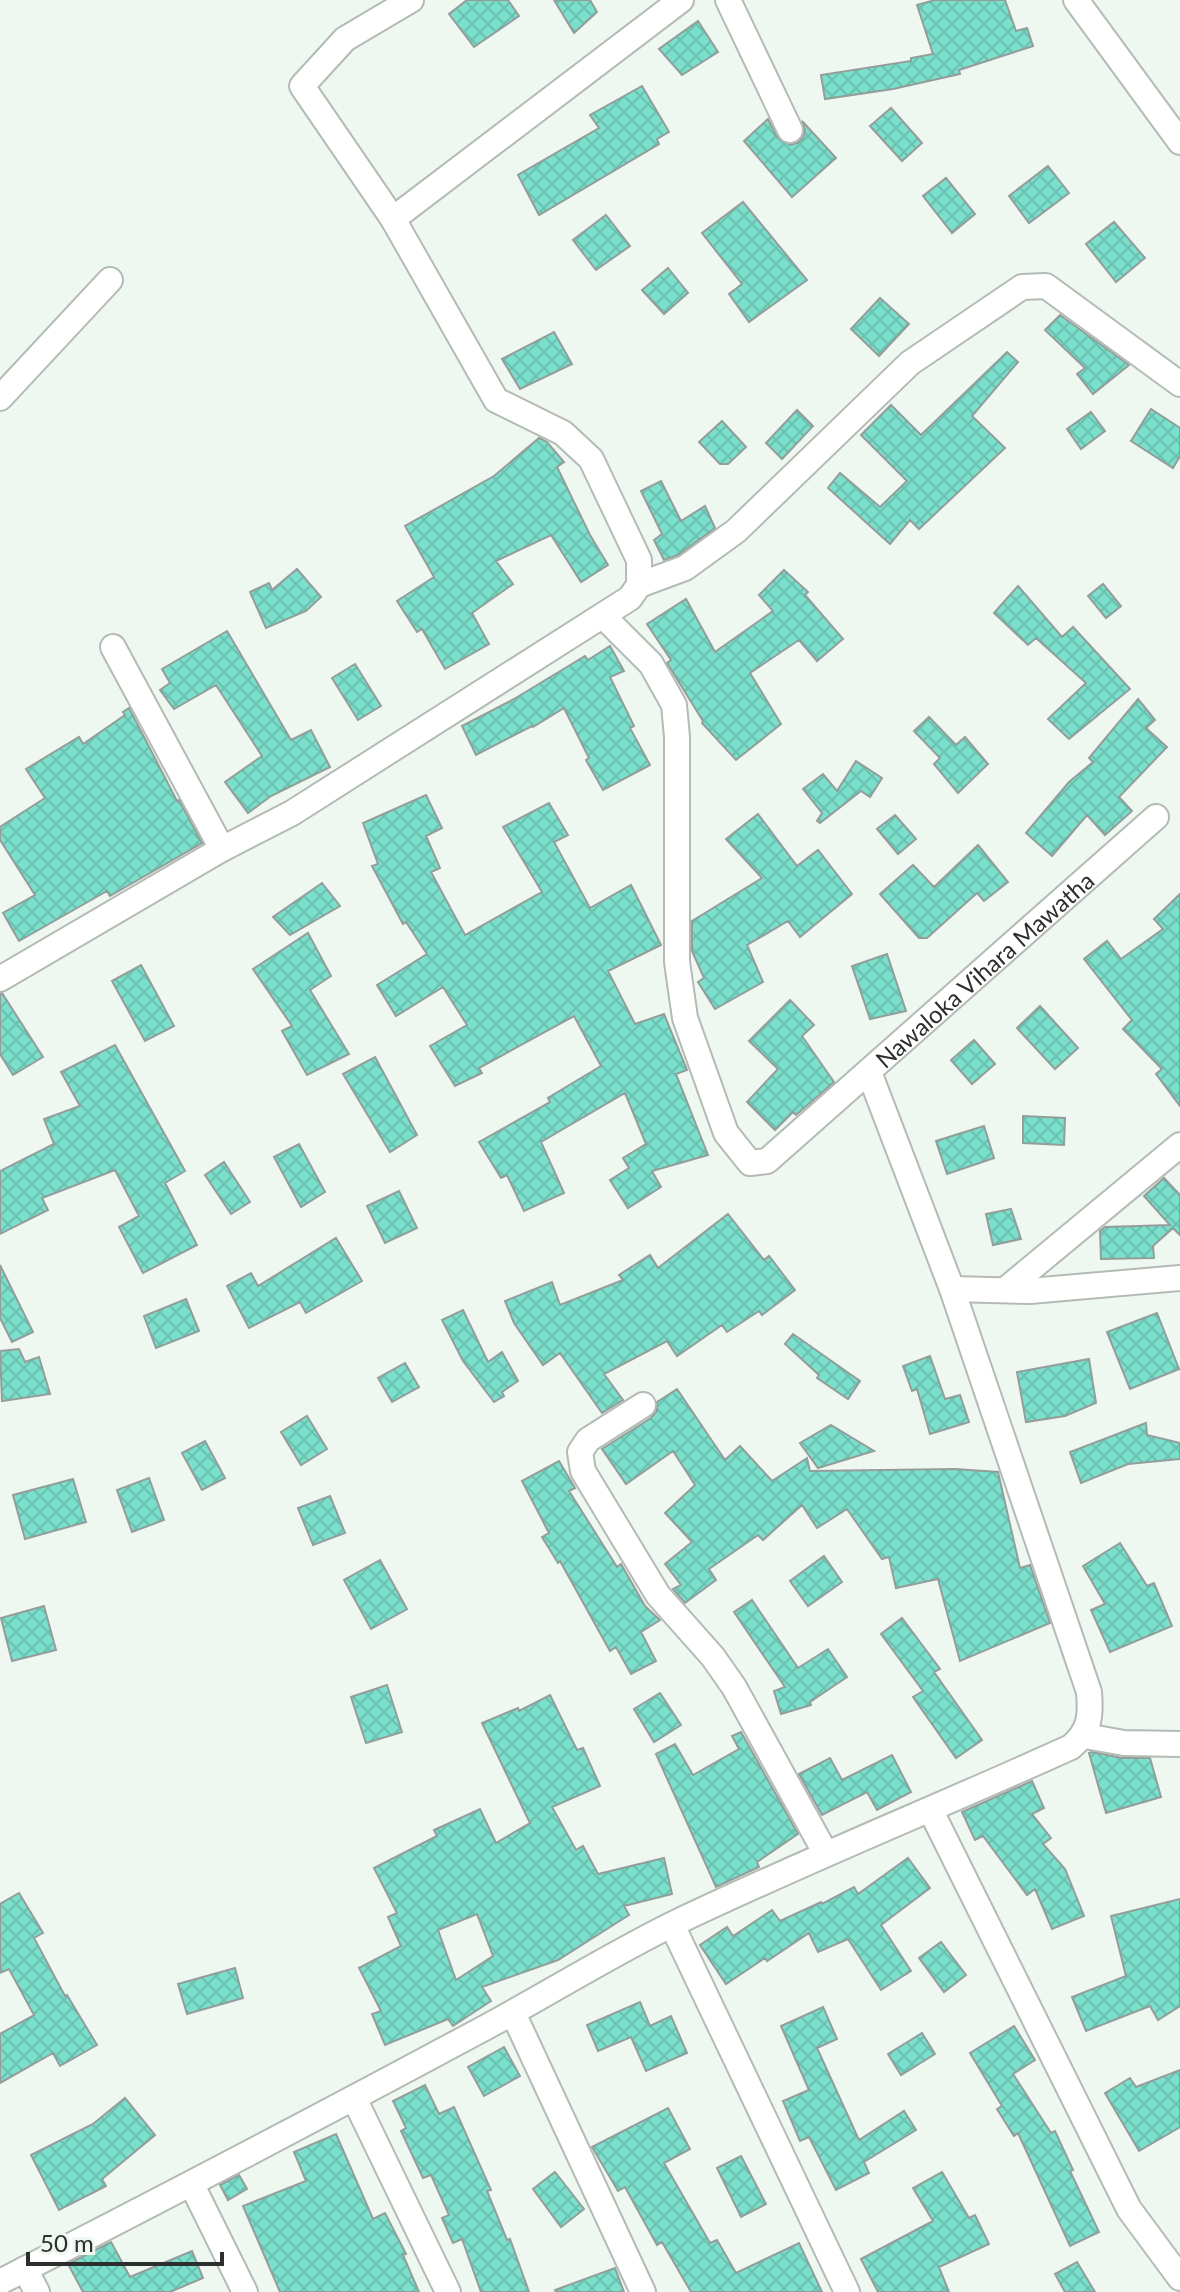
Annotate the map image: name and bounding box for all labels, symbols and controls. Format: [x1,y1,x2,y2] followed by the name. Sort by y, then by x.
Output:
[869,865,1099,1073] street label: Nawaloka Vihara Mawatha
[28,2216,222,2266] scale bar
[40,2228,94,2257] text: 50 m

